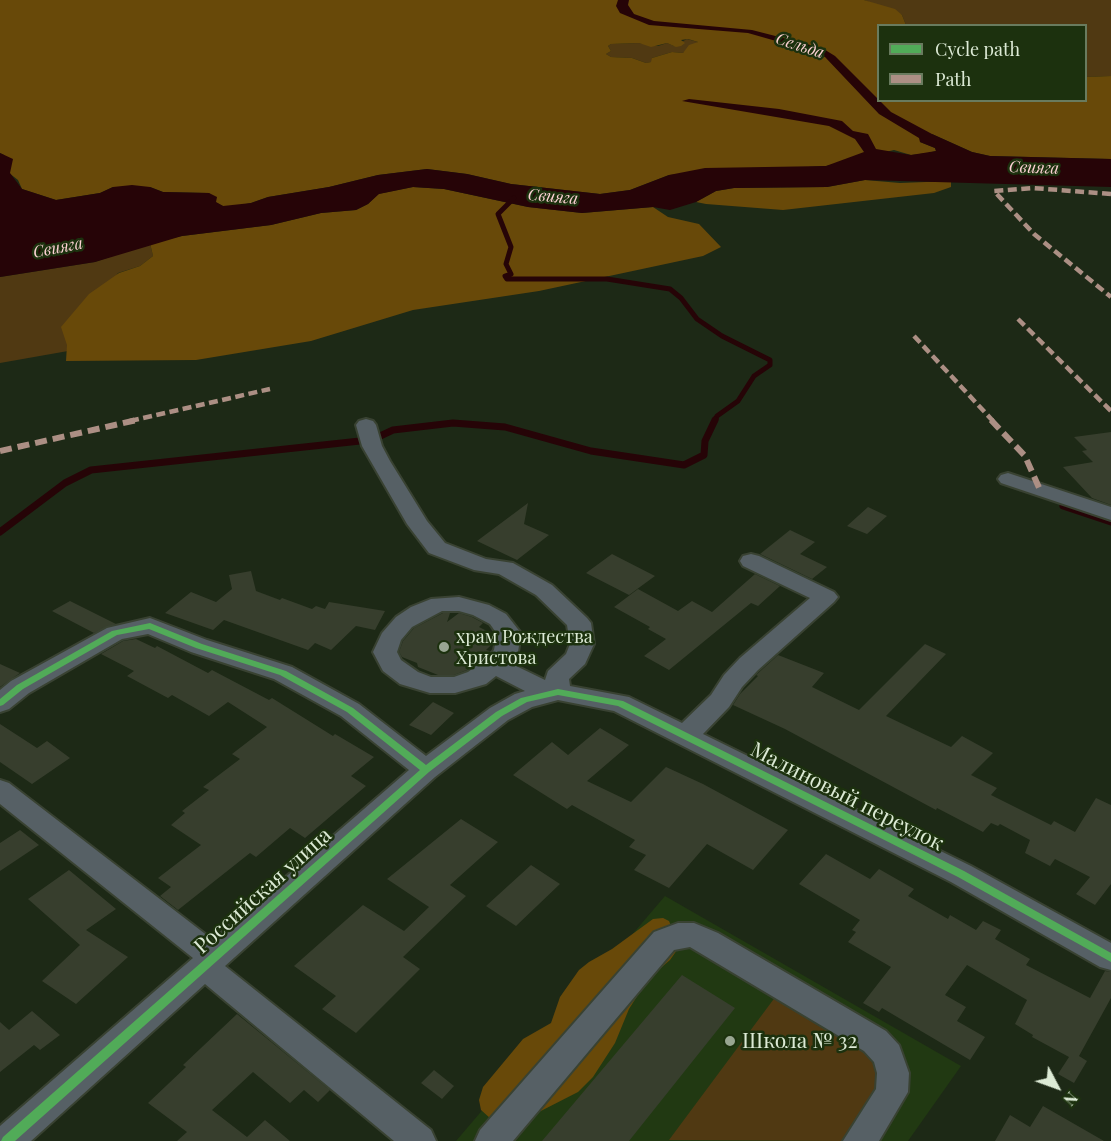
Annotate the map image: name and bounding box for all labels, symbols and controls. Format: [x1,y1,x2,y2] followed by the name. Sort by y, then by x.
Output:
[877,24,1087,102] legend
[773,29,827,63] water label: Сельда
[935,37,1020,61] text: Cycle path
[935,67,971,91] text: Path
[1009,158,1059,178] water label: Свияга
[527,185,579,209] water label: Свияга
[32,234,84,262] water label: Свияга
[456,626,593,668] place label: храм Рождества Христова
[437,640,451,654] marker: храм Рождества Христова
[746,737,948,857] street label: Малиновый переулок
[189,823,337,959] street label: Российская улица
[742,1028,857,1054] place label: Школа № 32
[723,1034,737,1048] marker: Школа № 32
[1027,1057,1087,1117] north arrow
[1059,1088,1083,1110] text: N

